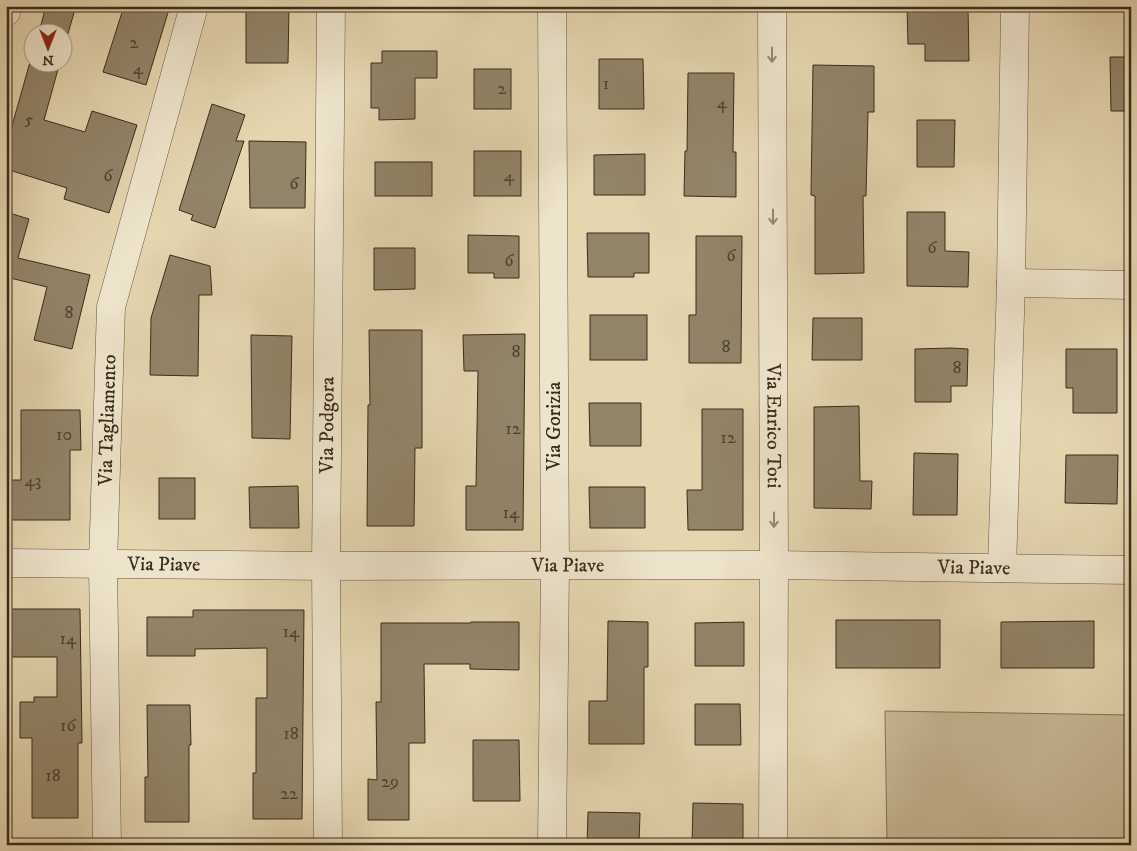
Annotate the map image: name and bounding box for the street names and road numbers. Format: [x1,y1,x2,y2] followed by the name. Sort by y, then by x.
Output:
[93,354,122,487] street label: Via Tagliamento
[761,363,786,488] street label: Via Enrico Toti
[314,376,340,475] street label: Via Podgora
[542,381,567,472] street label: Via Gorizia
[127,552,200,577] street label: Via Piave
[531,553,604,578] street label: Via Piave
[936,555,1011,581] street label: Via Piave

